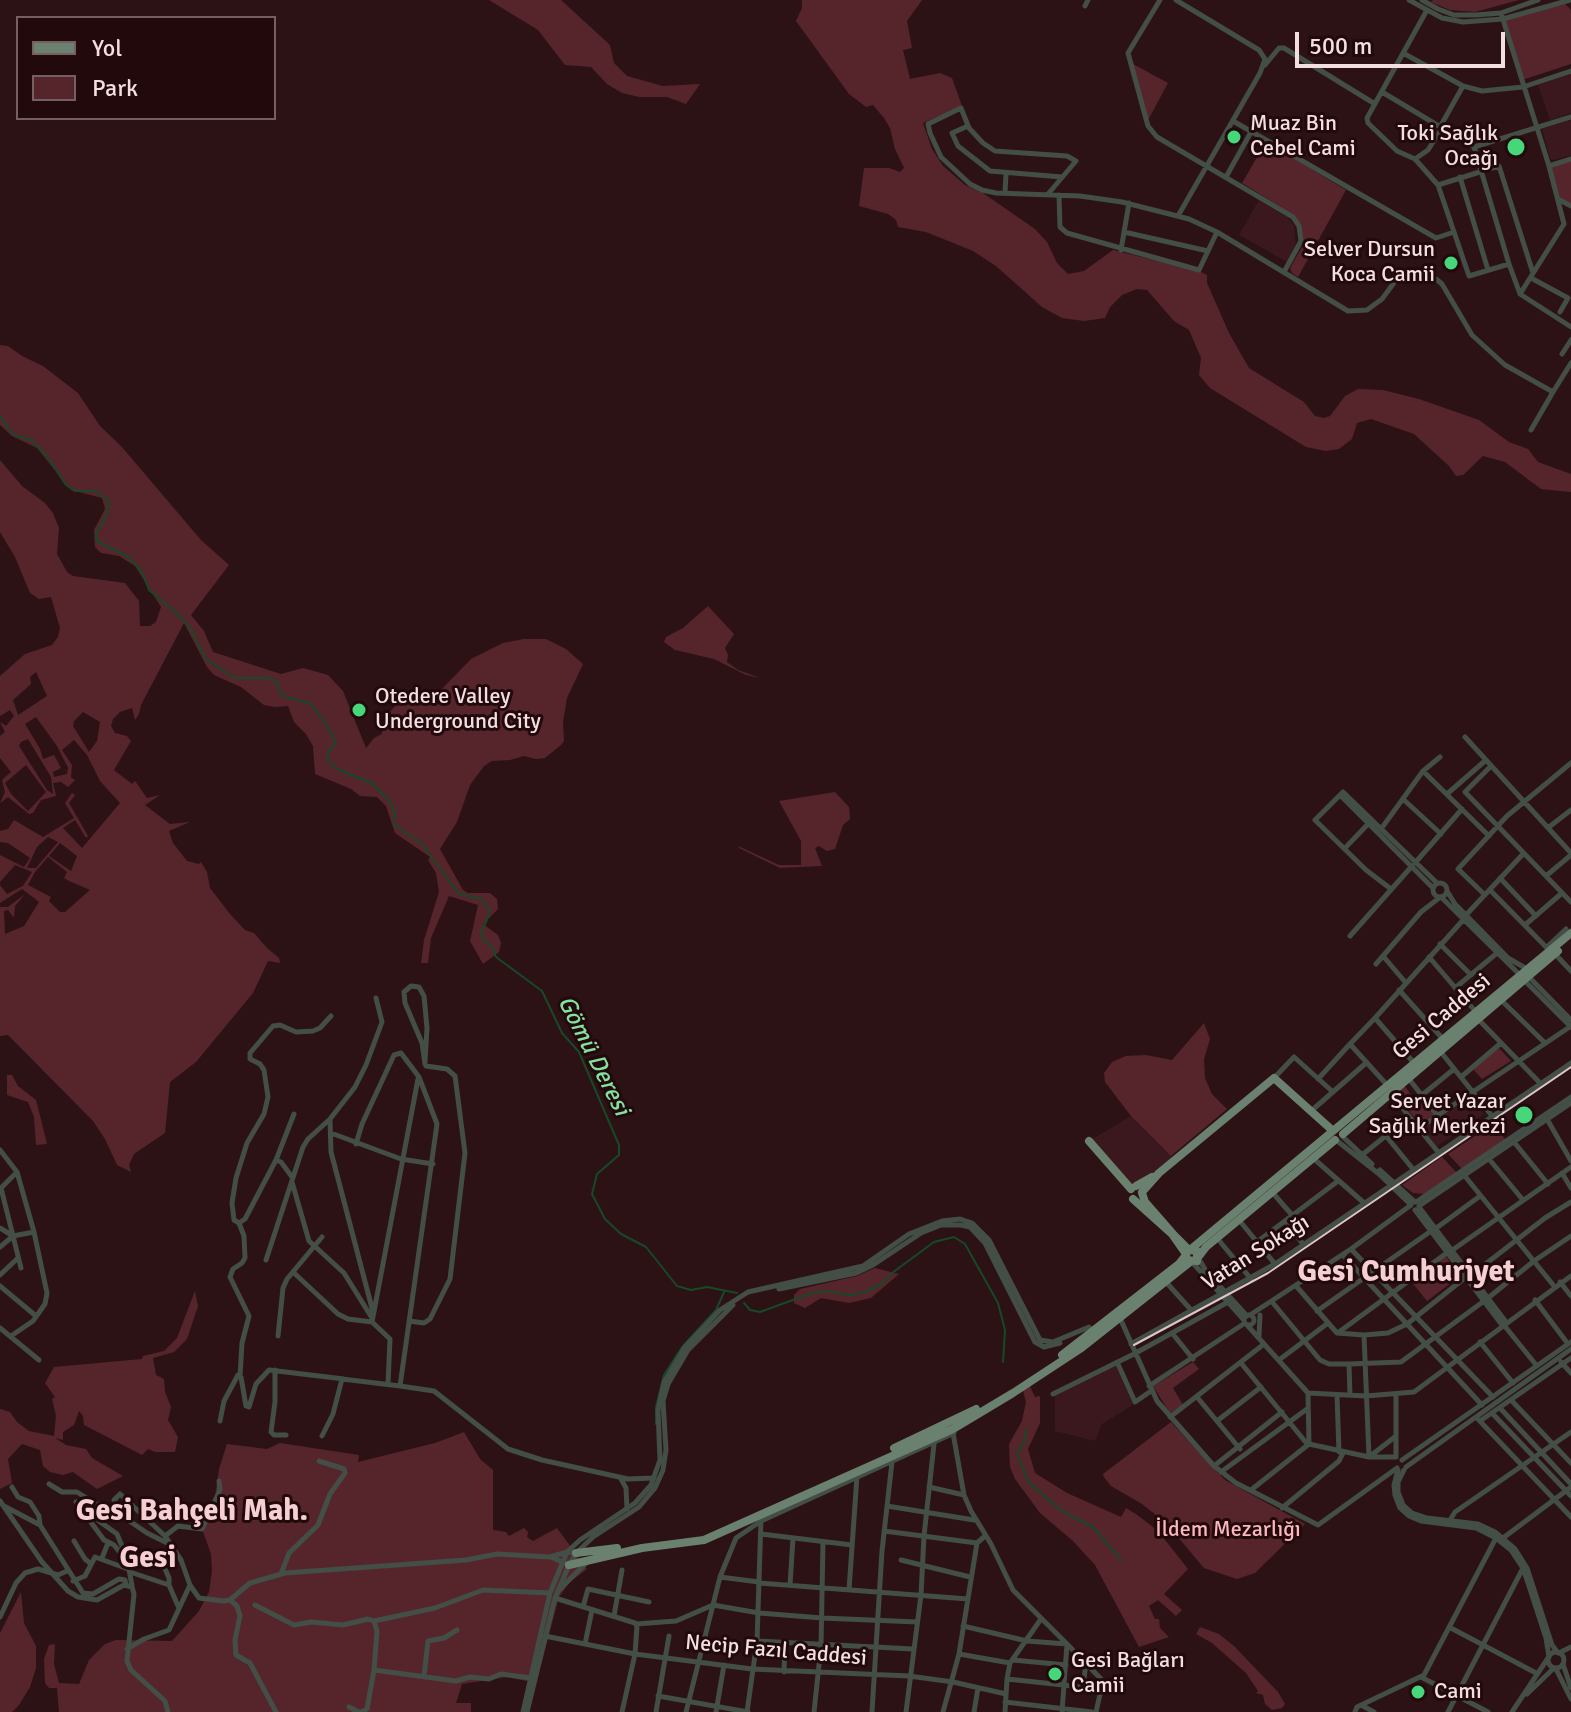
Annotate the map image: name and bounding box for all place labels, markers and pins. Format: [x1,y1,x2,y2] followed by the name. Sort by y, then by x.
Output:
[1250,111,1356,162] place label: Muaz Bin Cebel Cami
[1398,121,1498,172] place label: Toki Sağlık Ocağı
[1225,128,1243,146] marker: Muaz Bin Cebel Cami
[1505,136,1527,158] marker: Toki Sağlık Ocağı
[1304,237,1435,288] place label: Selver Dursun Koca Camii
[1442,254,1460,272] marker: Selver Dursun Koca Camii
[375,684,541,736] place label: Otedere Valley Underground City
[350,701,368,719] marker: Otedere Valley Underground City
[1369,1089,1506,1140] place label: Servet Yazar Sağlık Merkezi
[1513,1104,1535,1126] marker: Servet Yazar Sağlık Merkezi
[1071,1648,1185,1700] place label: Gesi Bağları Camii
[1046,1665,1064,1683] marker: Gesi Bağları Camii
[1434,1679,1482,1705] place label: Cami
[1409,1683,1427,1701] marker: Cami

